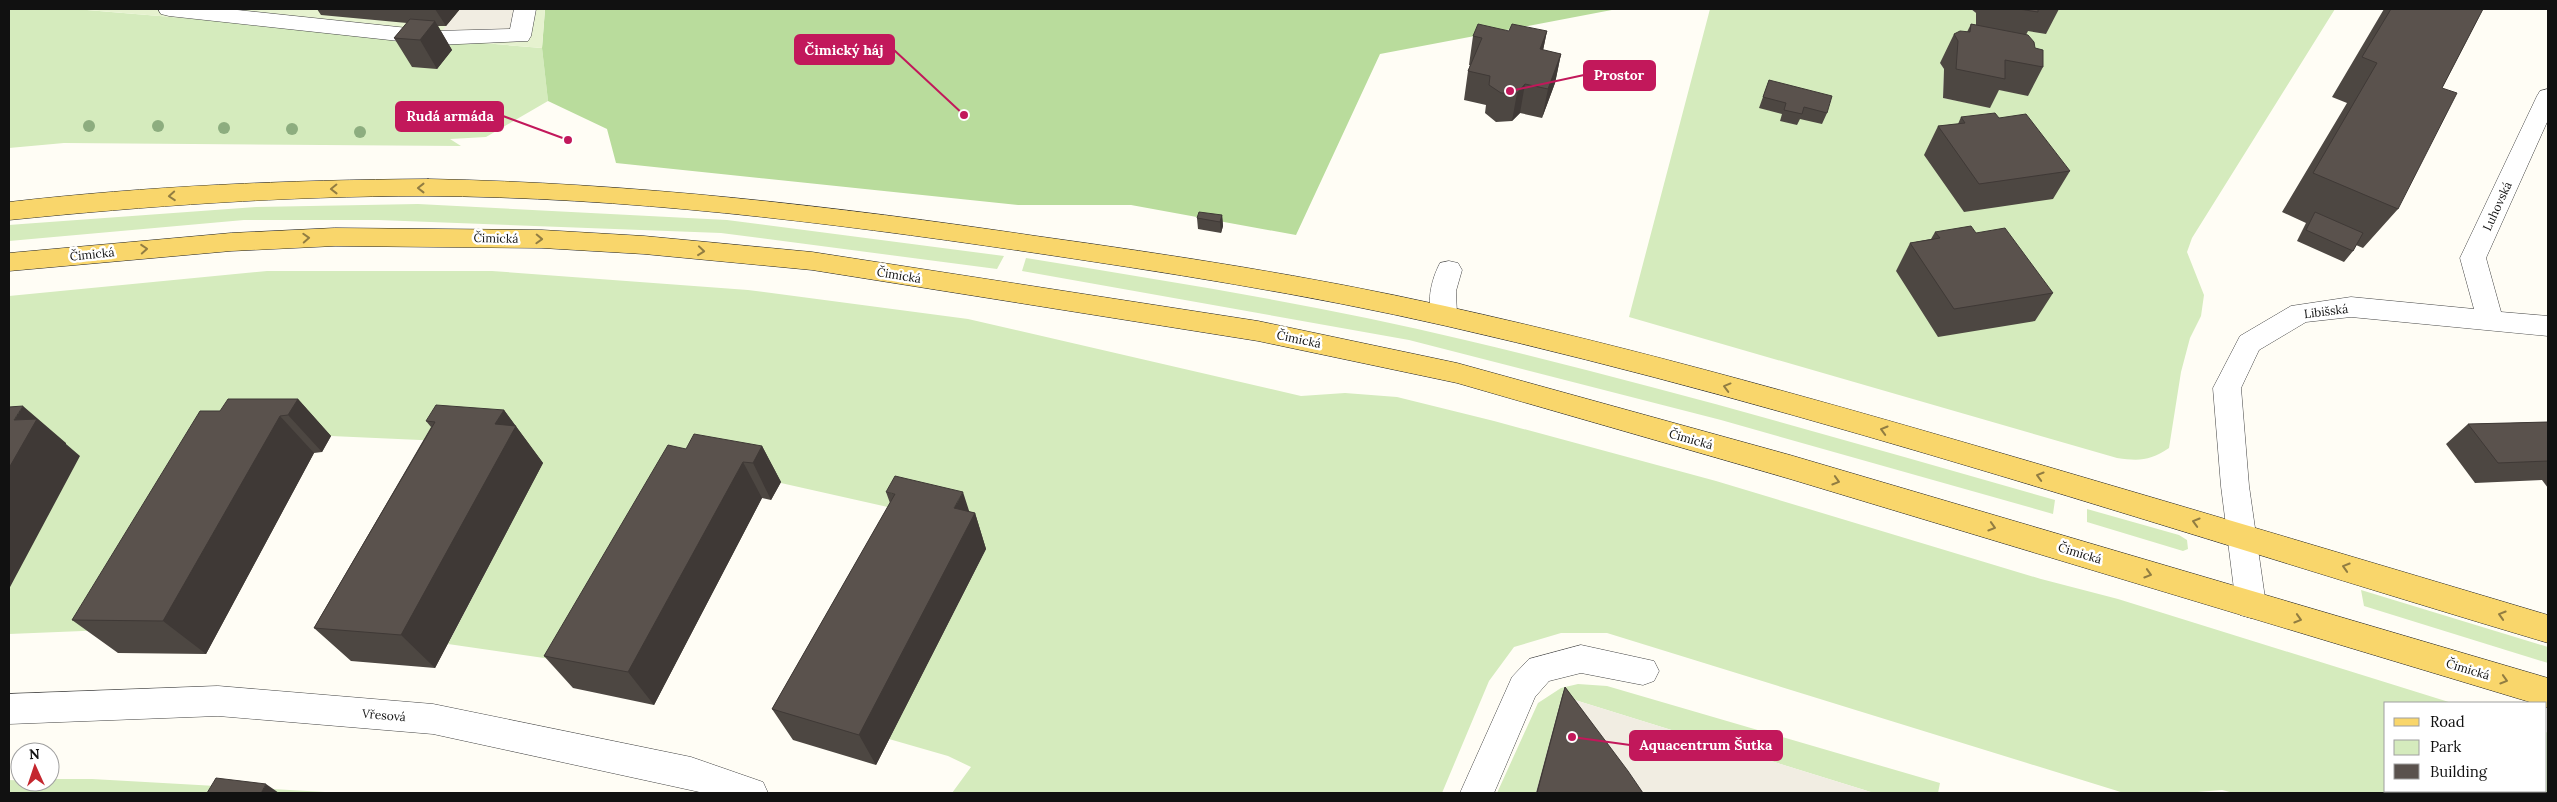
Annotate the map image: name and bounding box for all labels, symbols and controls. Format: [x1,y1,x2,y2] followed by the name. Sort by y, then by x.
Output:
[795,35,894,64] callout: Čimický háj
[805,41,883,59] text: Čimický háj
[1584,61,1655,90] callout: Prostor
[1594,66,1645,84] text: Prostor
[396,102,503,131] callout: Rudá armáda
[406,107,494,125] text: Rudá armáda
[2479,179,2515,233] street label: Luhovská
[417,183,425,193] one-way arrow
[330,184,338,194] one-way arrow
[168,191,176,202] one-way arrow
[473,230,519,246] street label: Čimická
[303,233,311,244] one-way arrow
[536,234,543,244] one-way arrow
[141,243,149,254] one-way arrow
[69,244,115,264] street label: Čimická
[697,245,705,256] one-way arrow
[876,264,922,286] street label: Čimická
[2303,301,2349,321] street label: Libišská
[1275,327,1323,351] street label: Čimická
[1724,383,1732,393] one-way arrow
[1667,426,1715,452] street label: Čimická
[1881,426,1889,436] one-way arrow
[2036,472,2045,482] one-way arrow
[1832,475,1840,485] one-way arrow
[2192,517,2201,527] one-way arrow
[1988,521,1996,531] one-way arrow
[2056,539,2104,567] street label: Čimická
[2343,563,2351,573] one-way arrow
[2143,568,2152,578] one-way arrow
[2498,610,2506,620] one-way arrow
[2294,613,2302,623] one-way arrow
[2444,655,2492,683] street label: Čimická
[2500,674,2508,684] one-way arrow
[2384,702,2547,792] legend
[360,706,407,724] street label: Vřesová
[2430,712,2465,731] text: Road
[1630,731,1782,760] callout: Aquacentrum Šutka
[1640,736,1773,754] text: Aquacentrum Šutka
[2430,737,2461,756] text: Park
[10,742,60,792] north arrow
[28,745,40,763] text: N
[2430,762,2488,781] text: Building

